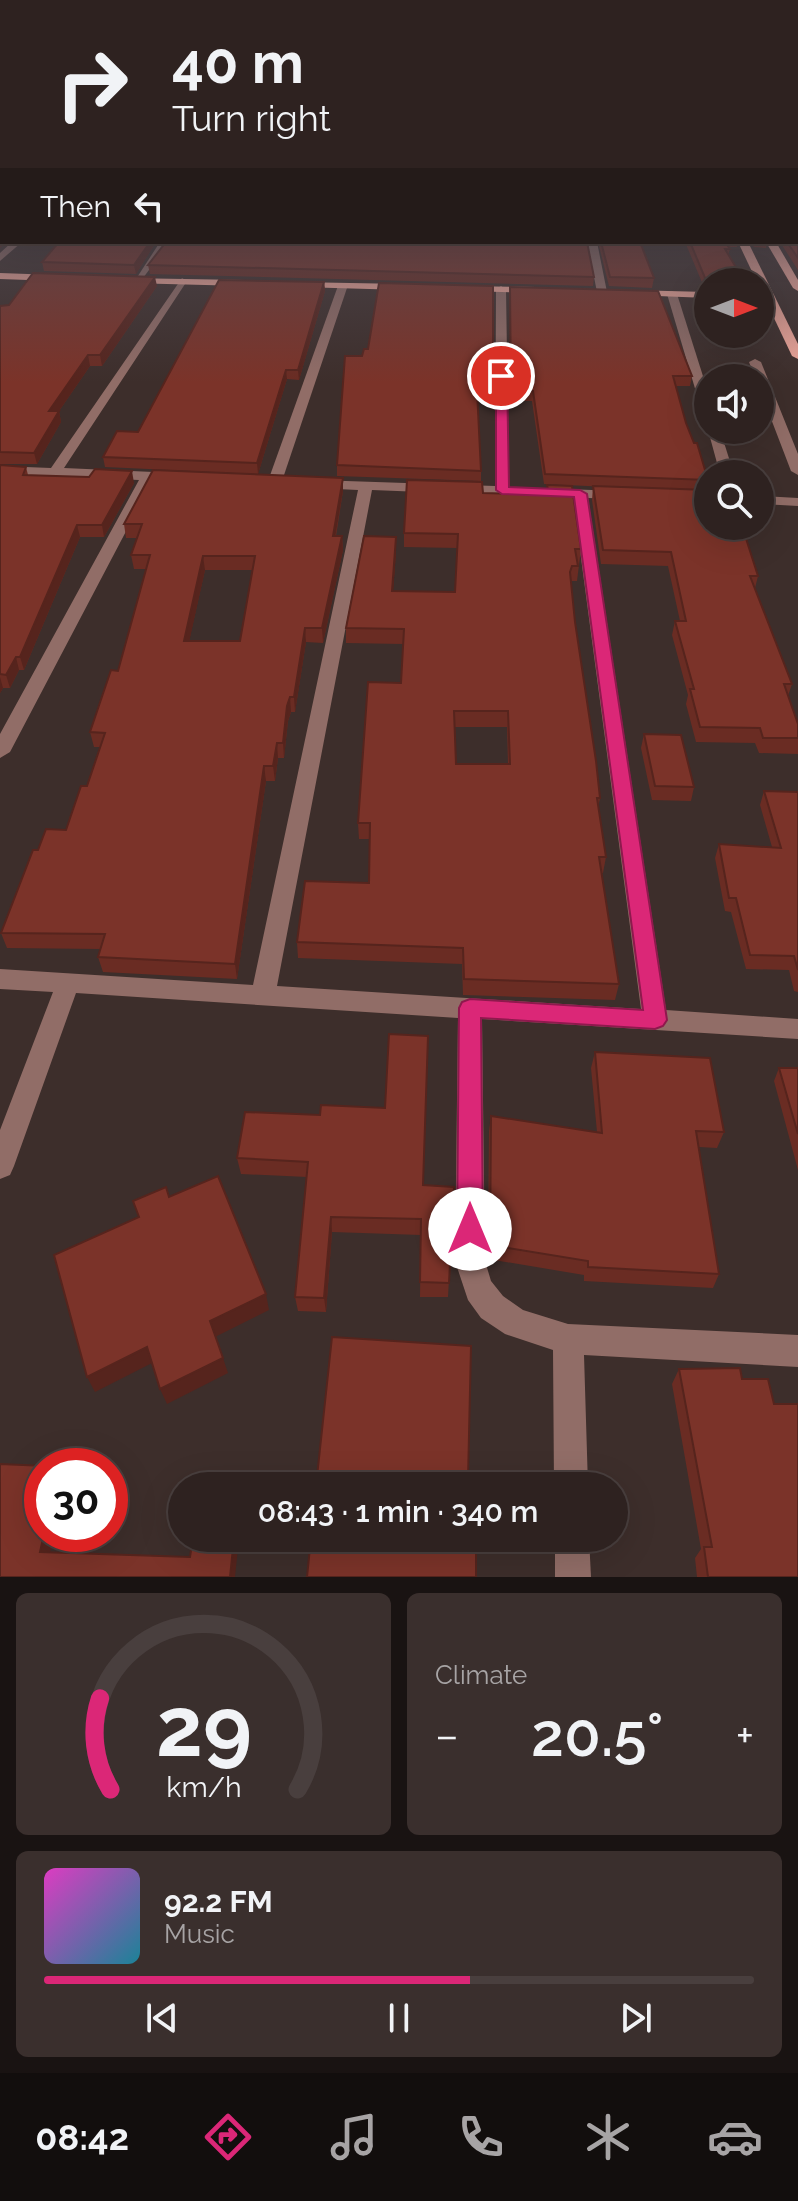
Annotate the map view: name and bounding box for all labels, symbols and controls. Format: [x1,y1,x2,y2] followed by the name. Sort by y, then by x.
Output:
[172,30,304,96] text: 40 m
[40,32,144,136] icon: right
[172,97,331,139] text: Turn right
[127,184,171,228] icon: left
[40,189,111,224] text: Then
[694,268,774,348] north arrow
[694,268,774,540] map controls
[467,342,535,410] pin
[479,354,523,398] icon: arrive
[694,364,774,444] button: sound
[694,460,774,540] button: search
[428,1187,512,1271] position arrow
[24,1448,128,1552] speed limit sign: 30
[258,1494,538,1529] text: 08:43 · 1 min · 340 m
[435,1660,527,1690] text: Climate
[156,1678,251,1775] text: 29
[531,1700,663,1770] text: 20.5°
[435,1710,459,1761] text: −
[736,1710,754,1761] text: +
[166,1770,241,1804] text: km/h
[164,1884,273,1919] text: 92.2 FM
[164,1919,235,1949] text: Music
[140,1996,184,2040] icon: previous
[377,1996,421,2040] icon: pause
[614,1996,658,2040] icon: next
[200,2109,256,2165] icon: directions
[326,2109,382,2165] icon: music
[453,2109,509,2165] icon: phone
[580,2109,636,2165] icon: climate
[707,2109,763,2165] icon: car
[35,2116,129,2158] text: 08:42

